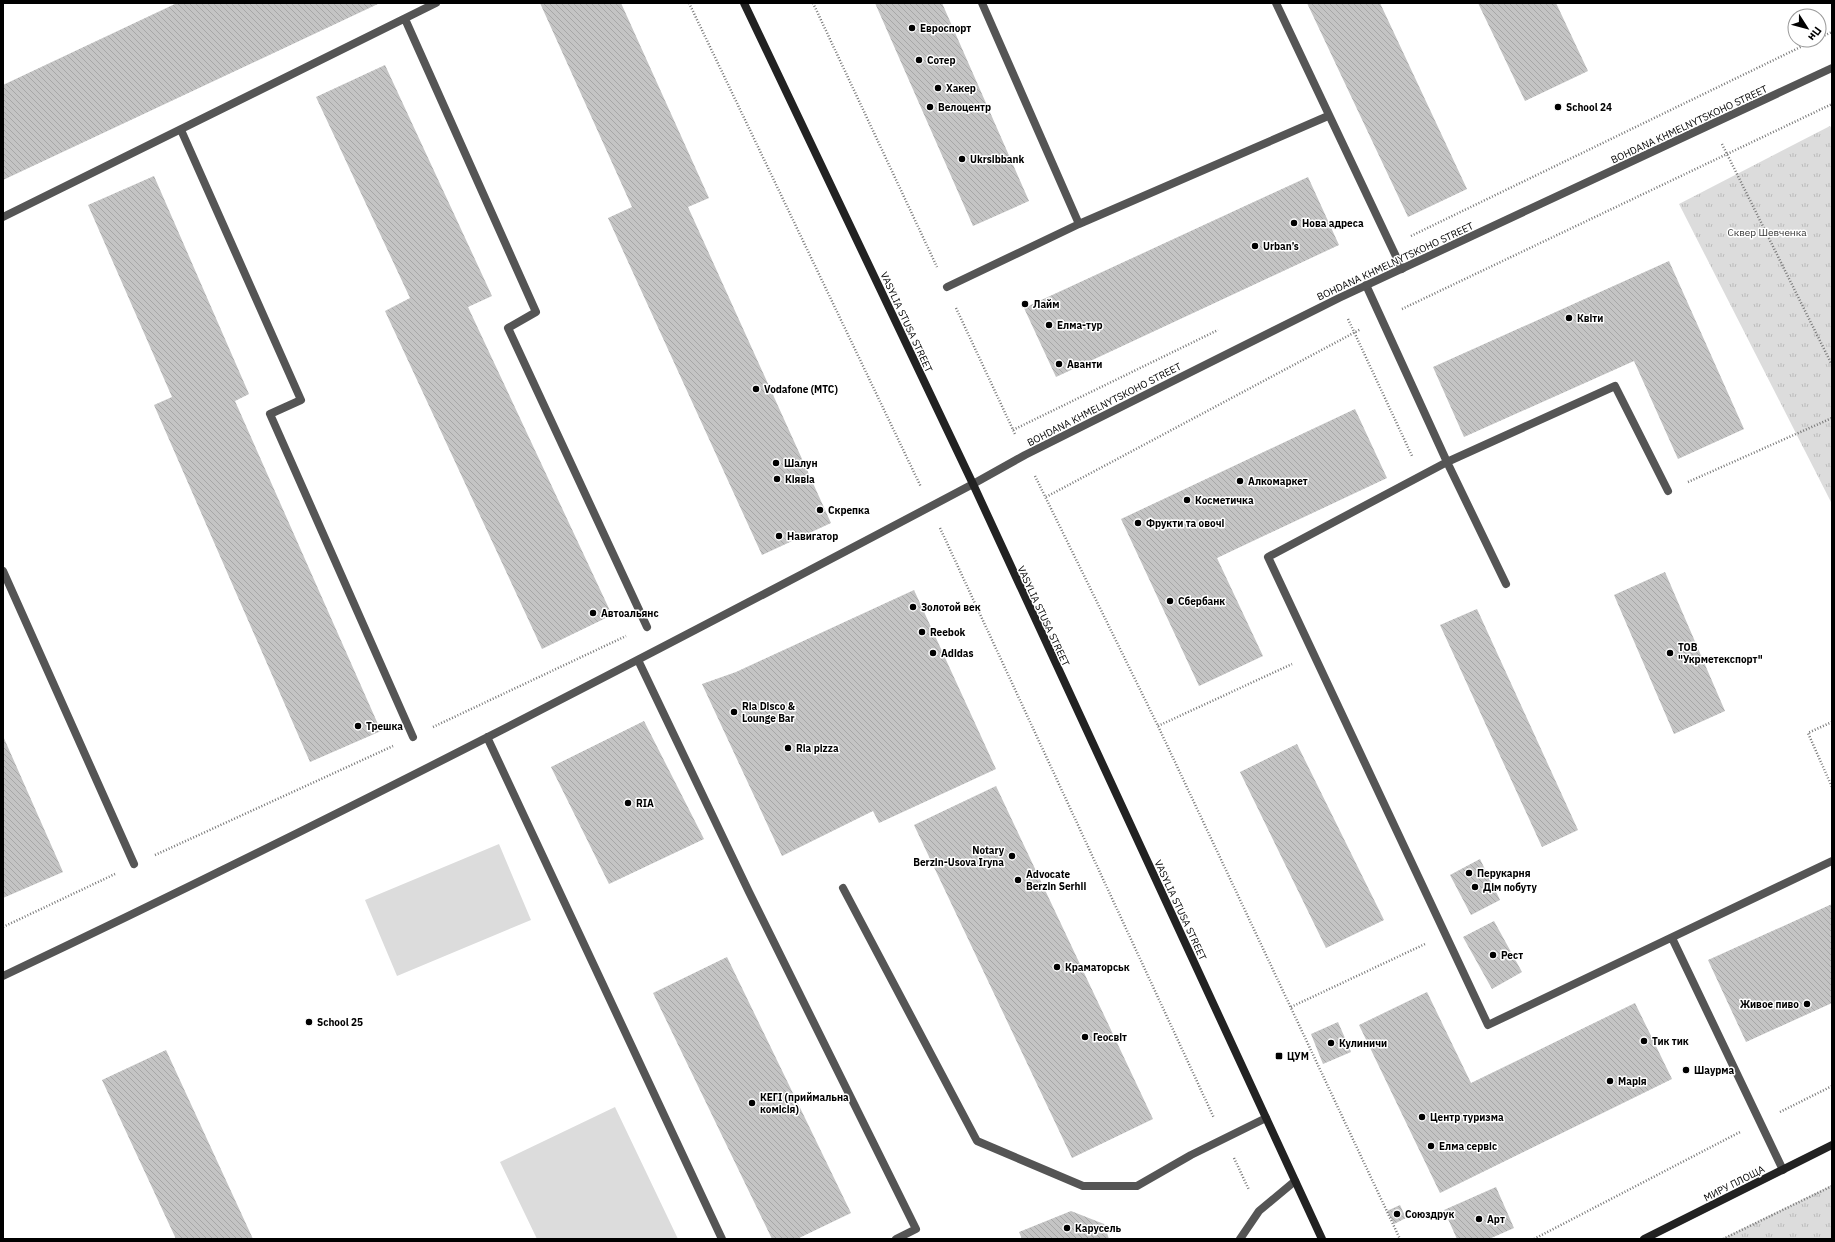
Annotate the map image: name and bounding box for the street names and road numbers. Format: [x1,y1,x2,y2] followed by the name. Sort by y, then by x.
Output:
[1609,82,1770,167] street label: BOHDANA KHMELNYTSKOHO STREET
[1315,219,1476,304] street label: BOHDANA KHMELNYTSKOHO STREET
[878,270,936,375] street label: VASYLIA STUSA STREET
[1025,360,1184,449] street label: BOHDANA KHMELNYTSKOHO STREET
[1015,564,1073,669] street label: VASYLIA STUSA STREET
[1152,858,1210,963] street label: VASYLIA STUSA STREET
[1702,1162,1767,1204] street label: МИРУ ПЛОЩА

